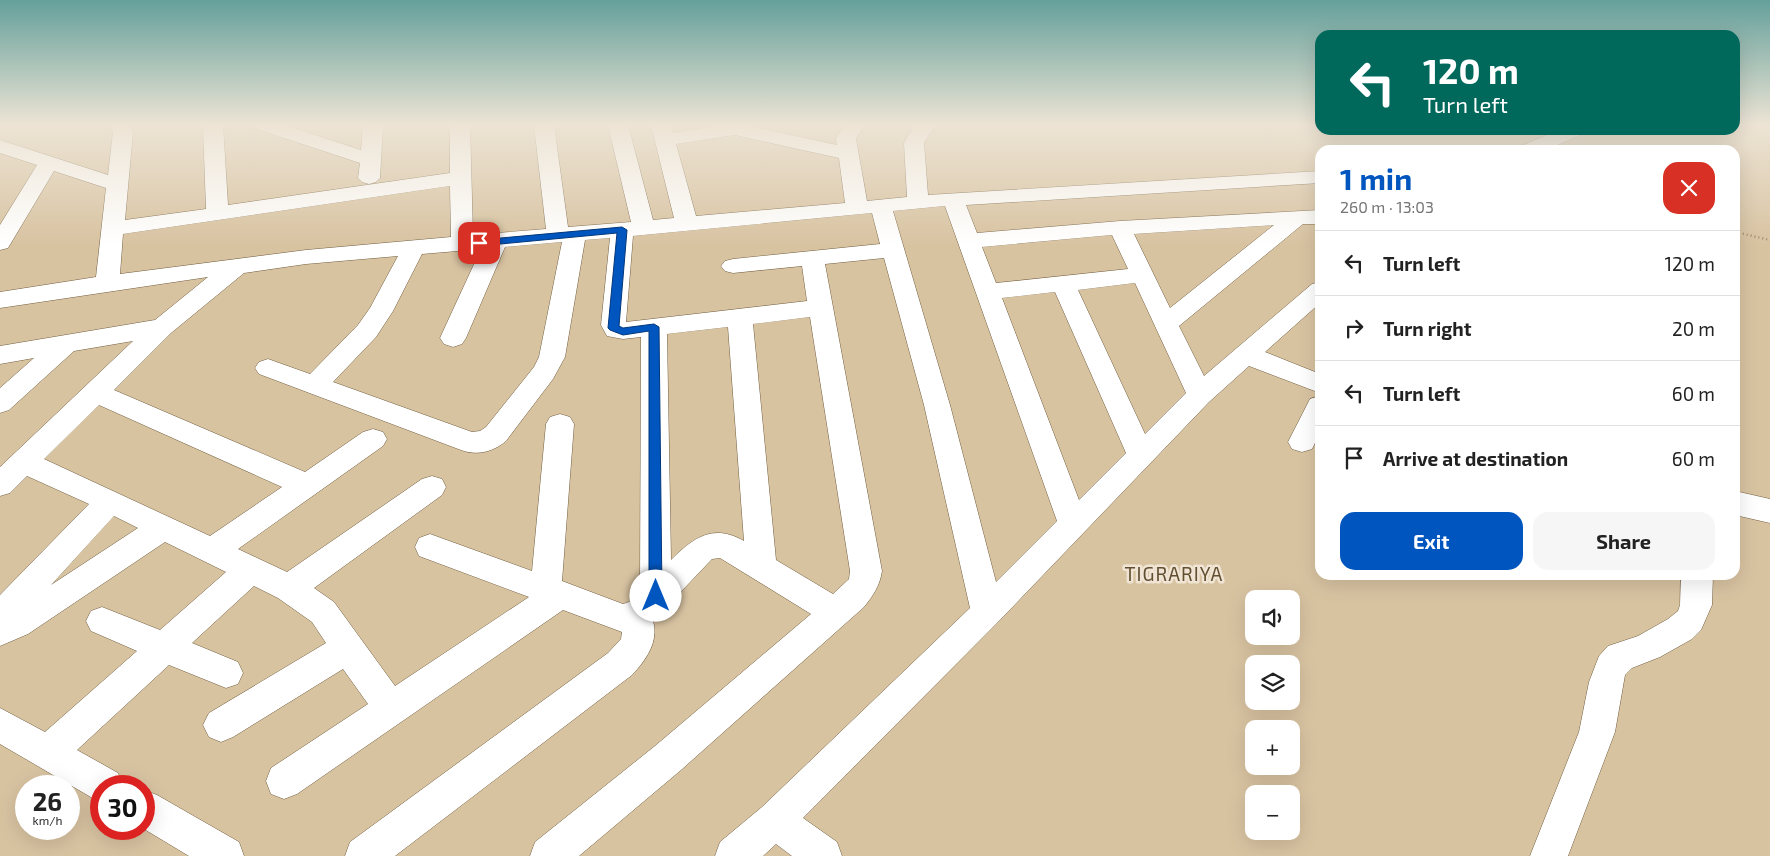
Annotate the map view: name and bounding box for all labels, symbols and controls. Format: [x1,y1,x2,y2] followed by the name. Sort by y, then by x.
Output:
[1423,49,1519,91] text: 120 m
[1340,50,1405,115] icon: left
[1423,91,1508,117] text: Turn left
[1340,160,1412,196] text: 1 min
[1663,162,1715,214] button: close
[1340,197,1434,216] text: 260 m · 13:03
[458,222,500,264] pin
[465,229,493,257] icon: arrive
[1340,249,1368,277] icon: left
[1383,252,1460,275] text: Turn left
[1664,252,1715,275] text: 120 m
[1340,314,1368,342] icon: right
[1383,317,1471,340] text: Turn right
[1672,317,1715,340] text: 20 m
[1340,379,1368,407] icon: left
[1383,382,1460,405] text: Turn left
[1672,382,1715,405] text: 60 m
[1340,444,1368,472] icon: arrive
[1383,447,1568,470] text: Arrive at destination
[1672,447,1715,470] text: 60 m
[1340,512,1523,570] button: Exit
[1533,512,1715,570] button: Share
[1125,562,1223,585] district label: TIGRARIYA
[629,569,681,621] position arrow
[1245,590,1300,840] map controls
[1245,590,1300,645] button: sound
[1245,655,1300,710] button: layers
[1245,720,1300,775] button: +
[90,775,155,840] speed limit sign: 30
[1245,785,1300,840] button: −
[33,786,62,816] text: 26
[33,813,62,827] text: km/h

